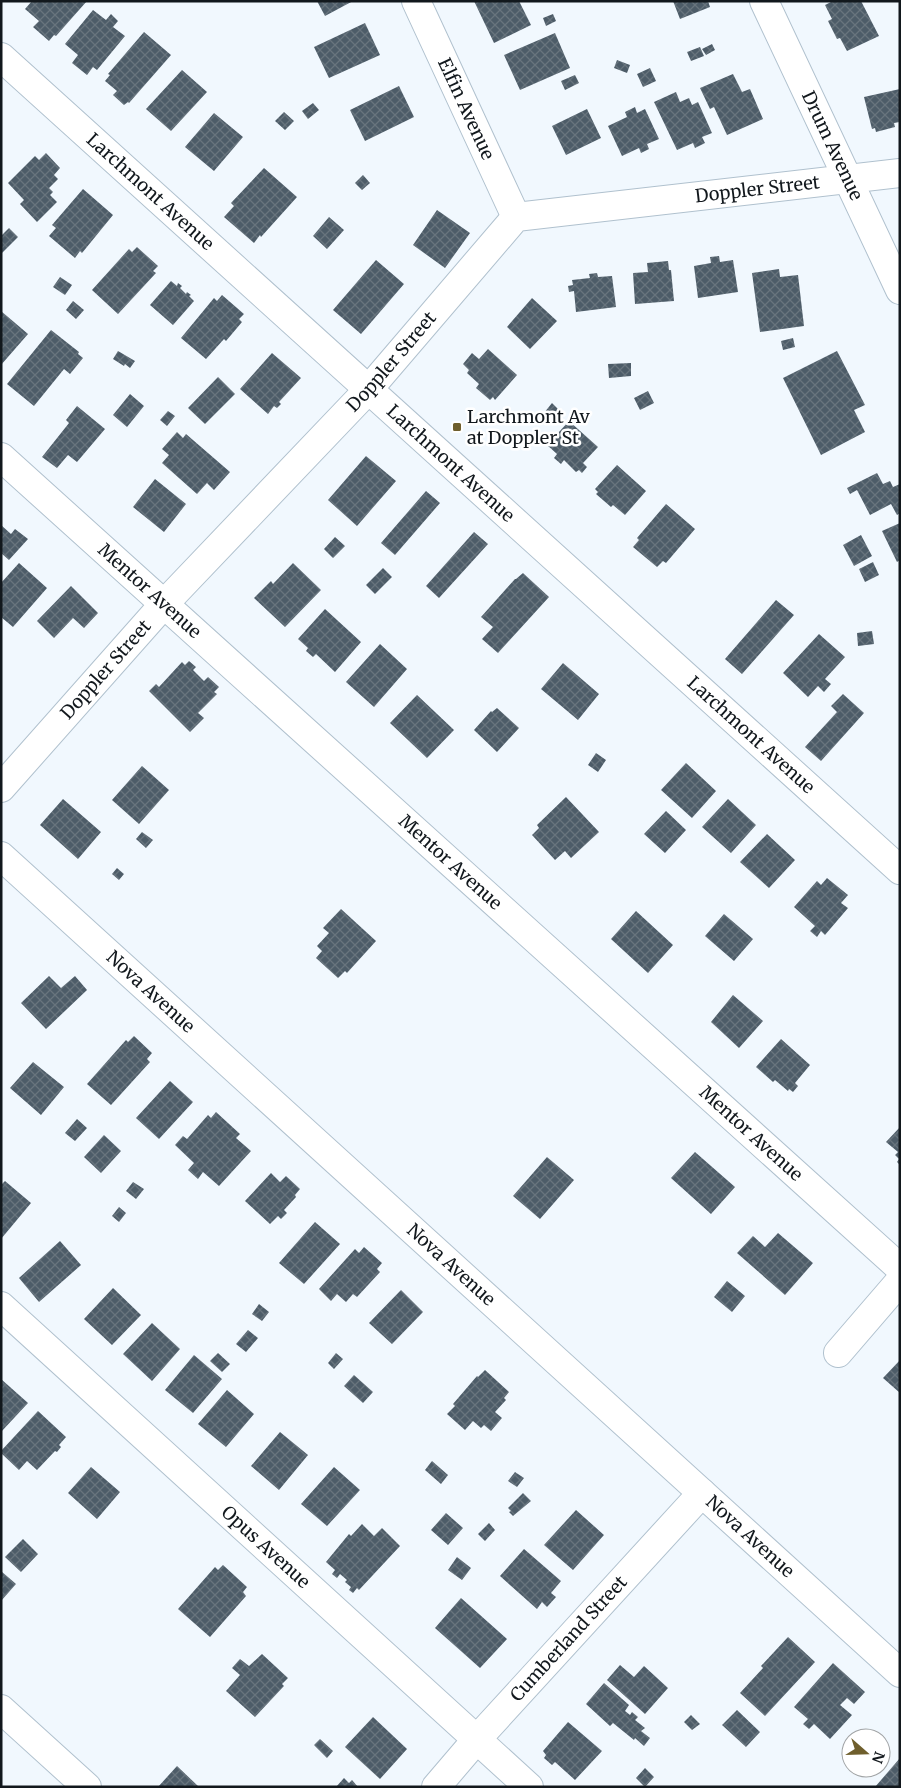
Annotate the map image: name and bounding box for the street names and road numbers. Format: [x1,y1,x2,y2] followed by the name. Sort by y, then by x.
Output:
[433,54,500,163] street label: Elfin Avenue
[797,87,868,204] street label: Drum Avenue
[82,128,219,255] street label: Larchmont Avenue
[694,170,821,207] street label: Doppler Street
[341,307,441,417] street label: Doppler Street
[382,399,519,527] street label: Larchmont Avenue
[93,538,206,643] street label: Mentor Avenue
[55,615,156,724] street label: Doppler Street
[683,671,820,798] street label: Larchmont Avenue
[394,809,507,914] street label: Mentor Avenue
[102,945,200,1037] street label: Nova Avenue
[695,1081,808,1186] street label: Mentor Avenue
[402,1219,500,1311] street label: Nova Avenue
[701,1490,799,1582] street label: Nova Avenue
[217,1501,315,1593] street label: Opus Avenue
[505,1571,632,1706] street label: Cumberland Street

